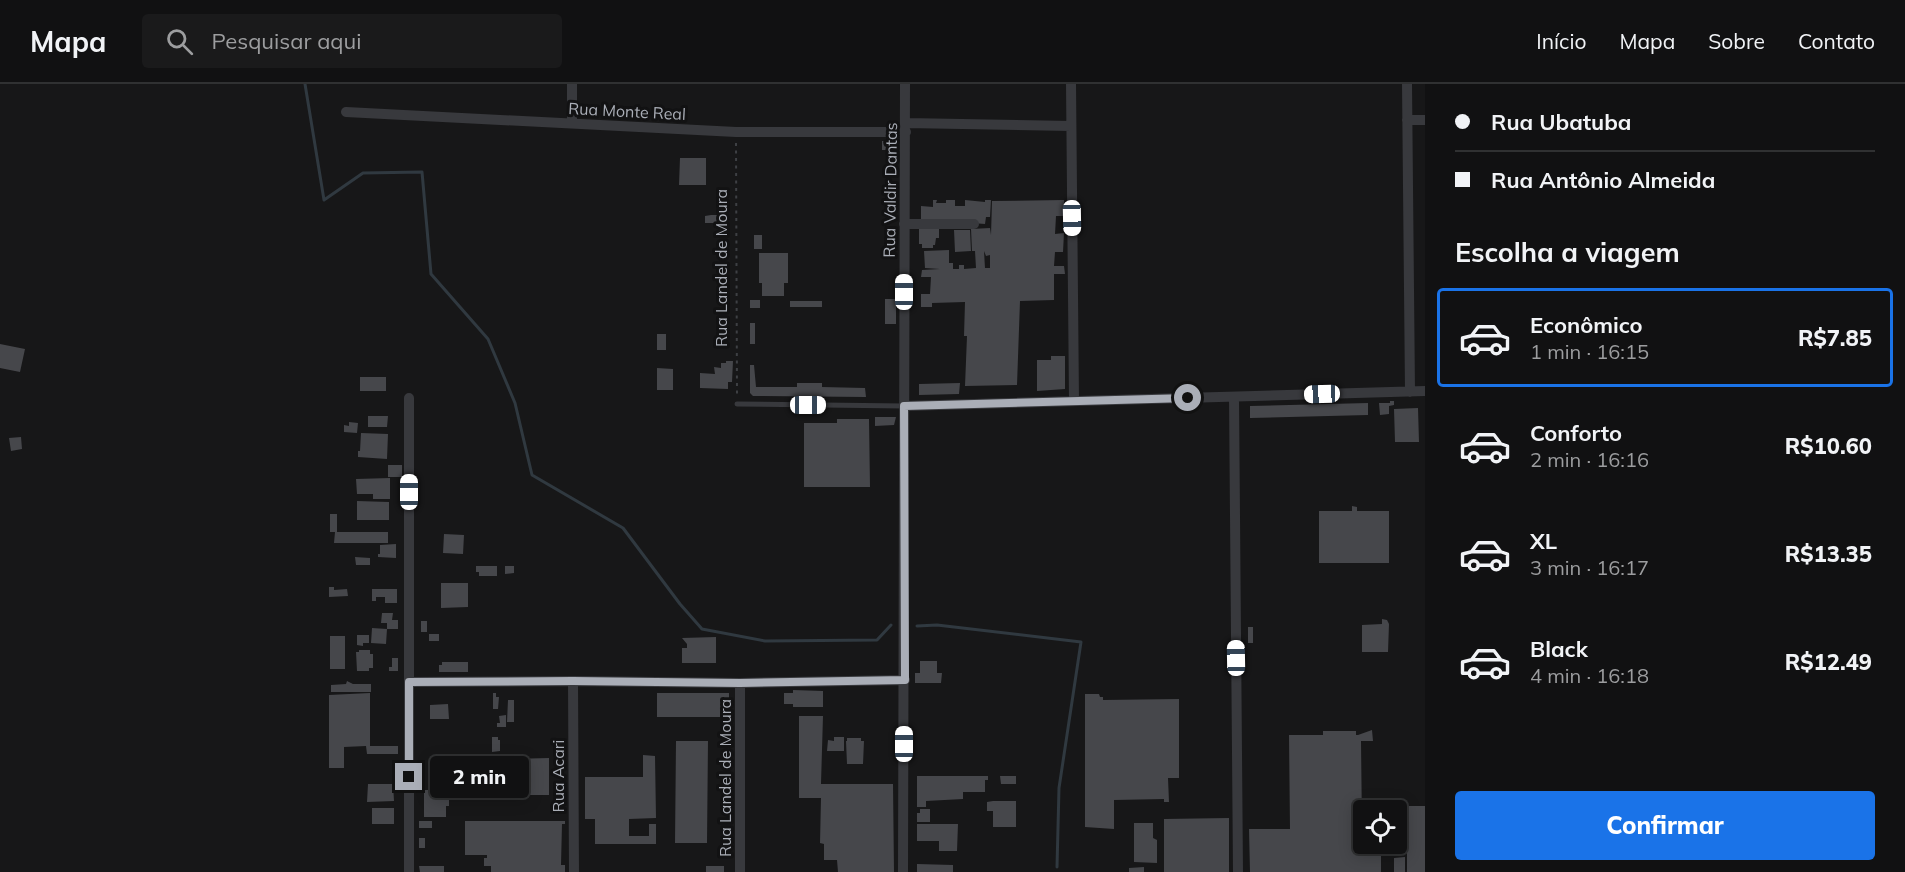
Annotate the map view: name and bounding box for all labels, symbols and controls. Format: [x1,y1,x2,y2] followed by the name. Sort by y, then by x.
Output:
[142,14,562,68] search box
[30,24,106,59] text: Mapa
[163,25,196,58] icon: search
[211,27,361,55] text: Pesquisar aqui
[1536,28,1586,54] text: Início
[1619,28,1675,54] text: Mapa
[1708,28,1765,54] text: Sobre
[1798,28,1875,54] text: Contato
[568,98,686,124] street label: Rua Monte Real
[1491,108,1632,136] text: Rua Ubatuba
[879,122,901,258] street label: Rua Valdir Dantas
[1491,166,1715,194] text: Rua Antônio Almeida
[711,189,731,347] street label: Rua Landel de Moura
[1063,200,1081,236] car
[1455,235,1680,269] text: Escolha a viagem
[895,274,913,310] car
[1458,311,1512,365] icon: car
[1530,311,1643,339] text: Econômico
[1798,324,1872,352] text: R$7.85
[1530,339,1649,364] text: 1 min · 16:15
[1174,384,1201,411] route start
[1304,384,1340,404] car
[790,396,826,414] car
[1458,419,1512,473] icon: car
[1530,419,1622,447] text: Conforto
[1785,432,1872,460] text: R$10.60
[1530,447,1649,472] text: 2 min · 16:16
[400,474,418,510] car
[1458,527,1512,581] icon: car
[1530,527,1557,555] text: XL
[1785,540,1872,568] text: R$13.35
[1530,555,1649,580] text: 3 min · 16:17
[1458,635,1512,689] icon: car
[1530,635,1588,663] text: Black
[1227,640,1245,676] car
[1785,648,1872,676] text: R$12.49
[1530,663,1649,688] text: 4 min · 16:18
[715,699,735,857] street label: Rua Landel de Moura
[895,726,913,762] car
[548,740,568,812] street label: Rua Acari
[430,756,529,798] callout: 2 min
[395,763,422,790] route end
[453,764,506,789] text: 2 min
[1455,791,1875,860] button: Confirmar
[1353,800,1407,854] map controls
[1353,800,1407,854] button: locate

